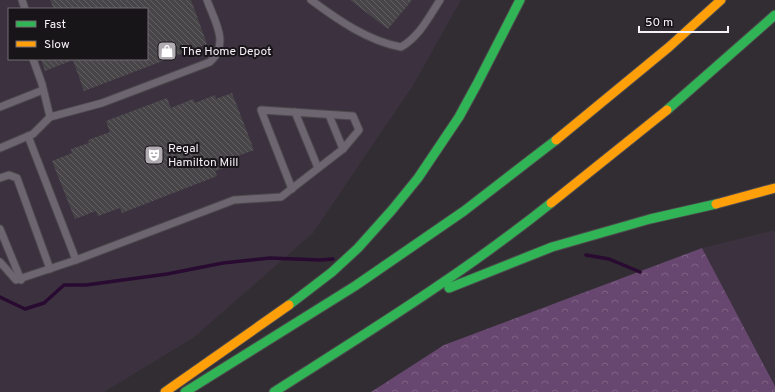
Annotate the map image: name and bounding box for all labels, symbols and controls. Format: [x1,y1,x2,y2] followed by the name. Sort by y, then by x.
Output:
[8,8,148,60] legend
[639,8,728,34] scale bar
[645,15,673,31] text: 50 m
[44,17,66,33] text: Fast
[44,37,70,53] text: Slow
[156,40,178,62] shop icon: The Home Depot
[181,44,272,60] place label: The Home Depot
[168,141,238,171] place label: Regal Hamilton Mill
[143,144,165,166] theatre icon: Regal Hamilton Mill

